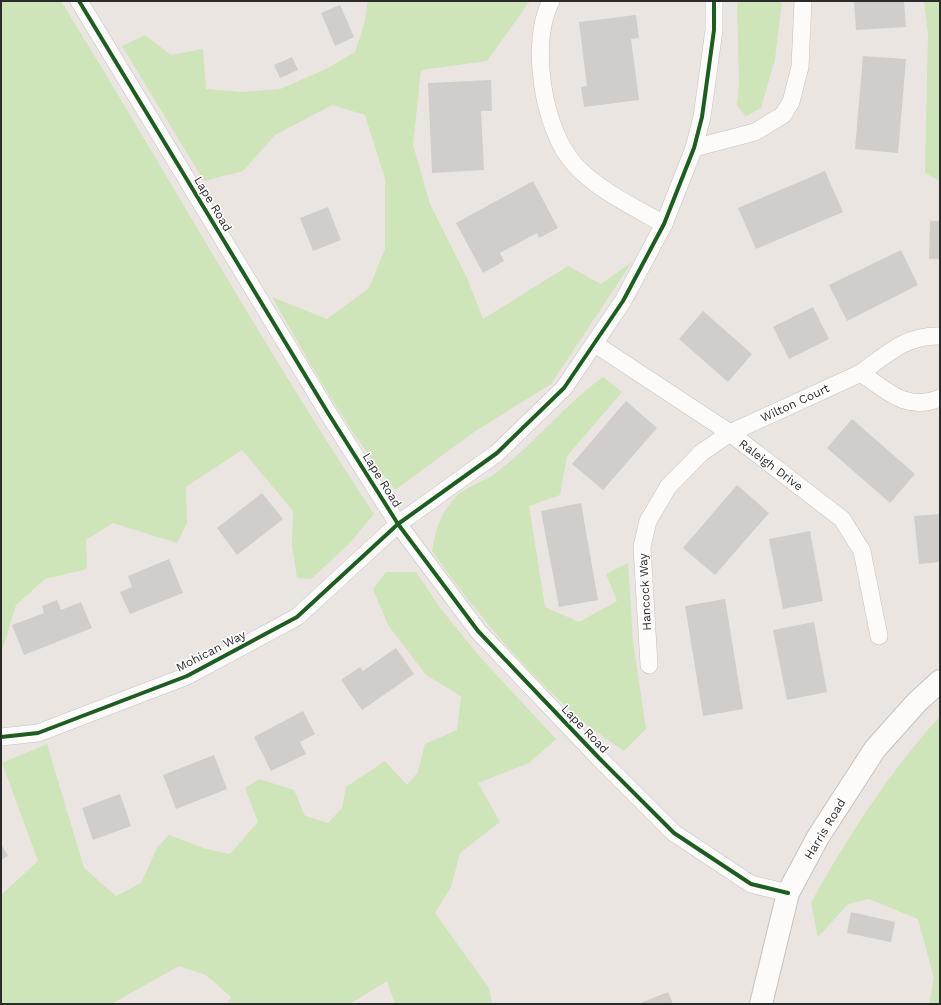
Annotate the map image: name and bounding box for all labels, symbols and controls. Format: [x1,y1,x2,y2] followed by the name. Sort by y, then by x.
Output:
[191,174,235,234] street label: Lape Road
[758,381,832,425] street label: Wilton Court
[736,436,806,494] street label: Raleigh Drive
[360,450,404,510] street label: Lape Road
[636,552,654,631] street label: Hancock Way
[174,627,249,675] street label: Mohican Way
[558,702,612,756] street label: Lape Road
[801,796,849,862] street label: Harris Road

